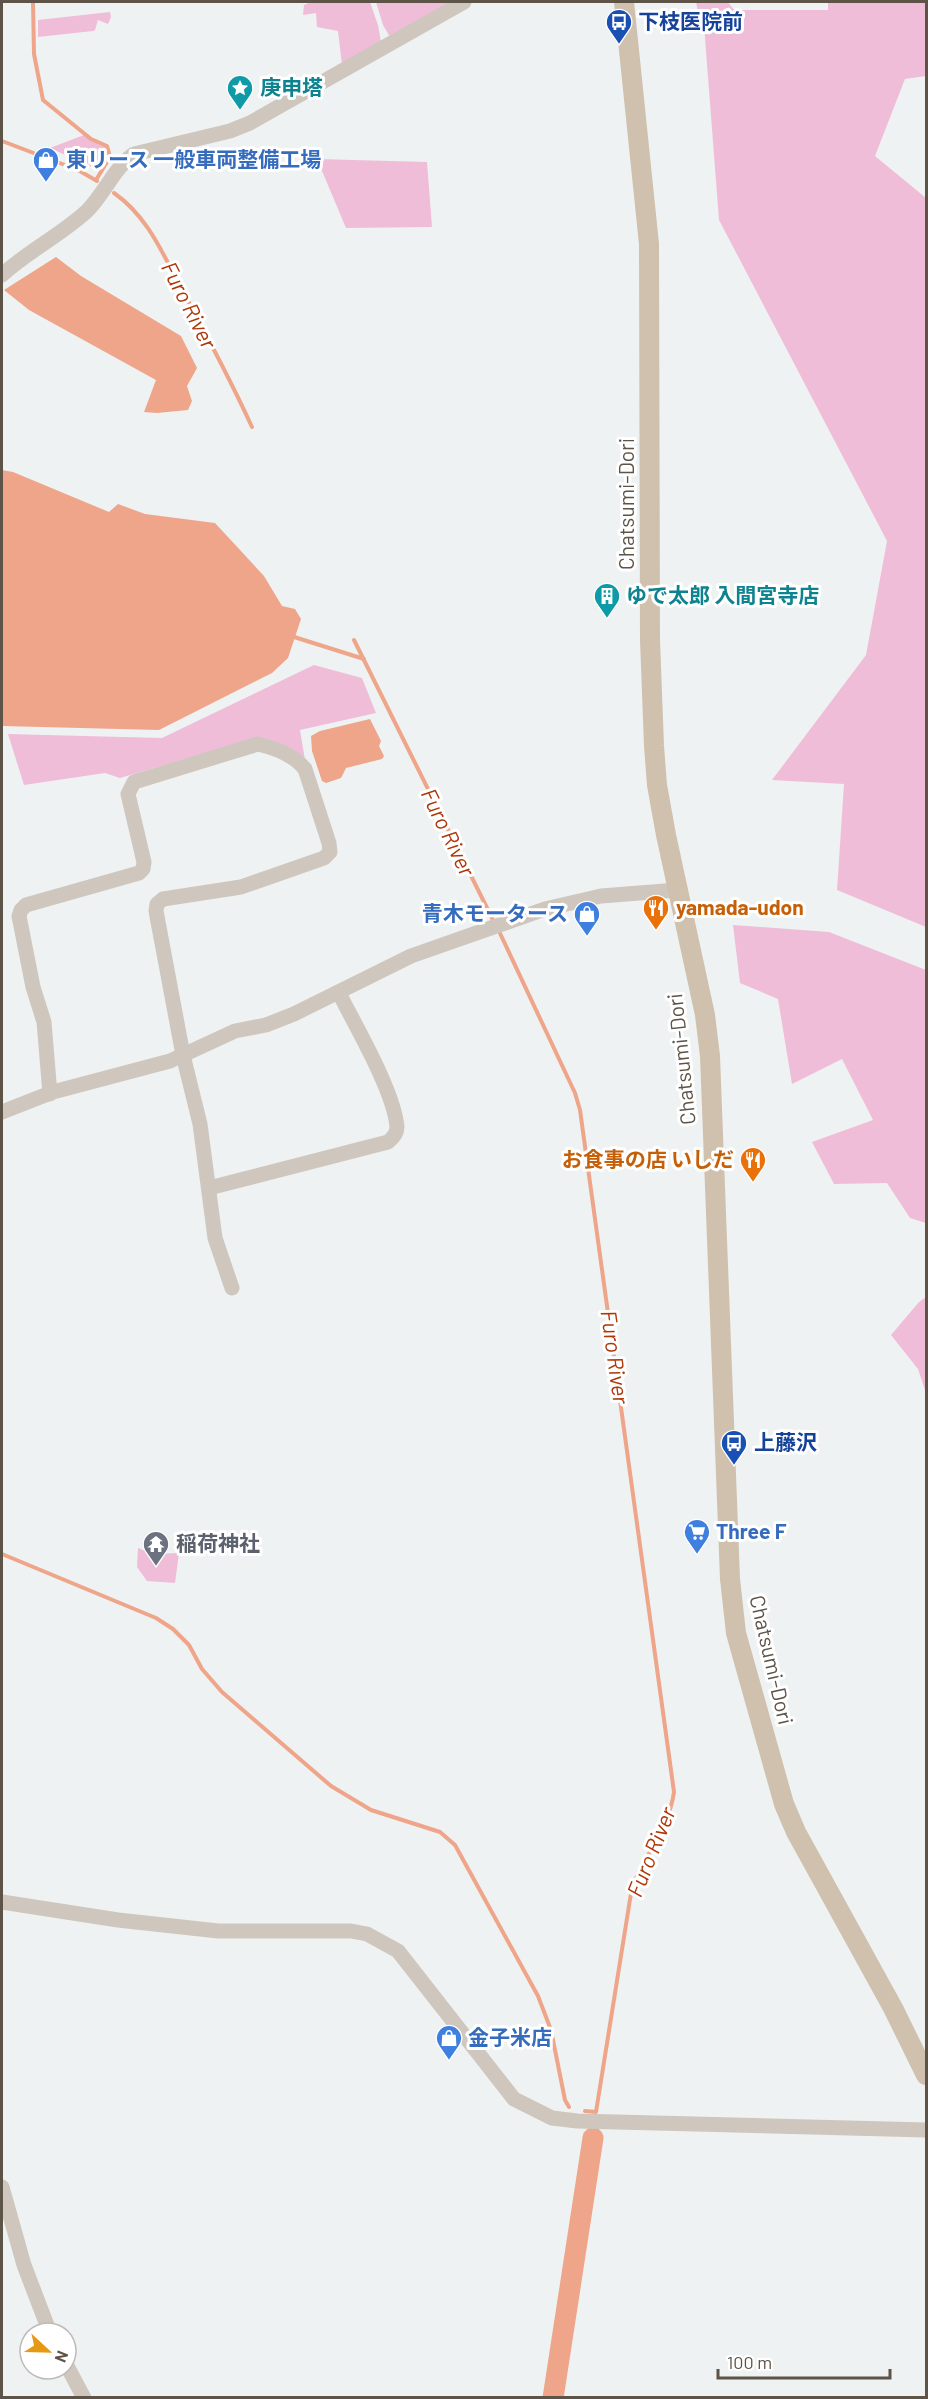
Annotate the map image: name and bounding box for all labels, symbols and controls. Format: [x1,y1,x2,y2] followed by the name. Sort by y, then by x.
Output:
[604,7,634,45] bus stop icon: 下枝医院前
[638,8,743,33] place label: 下枝医院前
[225,73,255,111] place icon: 庚申塔
[260,74,323,99] place label: 庚申塔
[31,145,61,183] shop icon: 東リース 一般車両整備工場
[66,146,321,171] place label: 東リース 一般車両整備工場
[157,257,223,354] water label: Furo River
[613,438,638,570] street label: Chatsumi-Dori
[592,581,622,619] building icon: ゆで太郎 入間宮寺店
[626,582,819,607] place label: ゆで太郎 入間宮寺店
[417,784,482,881] water label: Furo River
[641,893,671,931] restaurant icon: yamada-udon
[676,894,804,919] place label: yamada-udon
[572,899,602,937] shop icon: 青木モータース
[422,900,568,925] place label: 青木モータース
[661,992,700,1126] street label: Chatsumi-Dori
[738,1145,768,1183] restaurant icon: お食事の店 いしだ
[562,1146,734,1171] place label: お食事の店 いしだ
[597,1308,636,1407] water label: Furo River
[719,1428,749,1466] bus stop icon: 上藤沢
[754,1429,817,1454] place label: 上藤沢
[682,1517,712,1555] supermarket icon: Three F
[716,1518,787,1543] place label: Three F
[141,1529,171,1567] temple icon: 稲荷神社
[176,1530,260,1555] place label: 稲荷神社
[745,1592,800,1727] street label: Chatsumi-Dori
[620,1802,680,1900] water label: Furo River
[434,2023,464,2061] shop icon: 金子米店
[468,2024,552,2049] place label: 金子米店
[18,2321,78,2381] north arrow
[718,2342,890,2380] scale bar
[52,2348,73,2365] text: N
[727,2351,772,2373] text: 100 m

